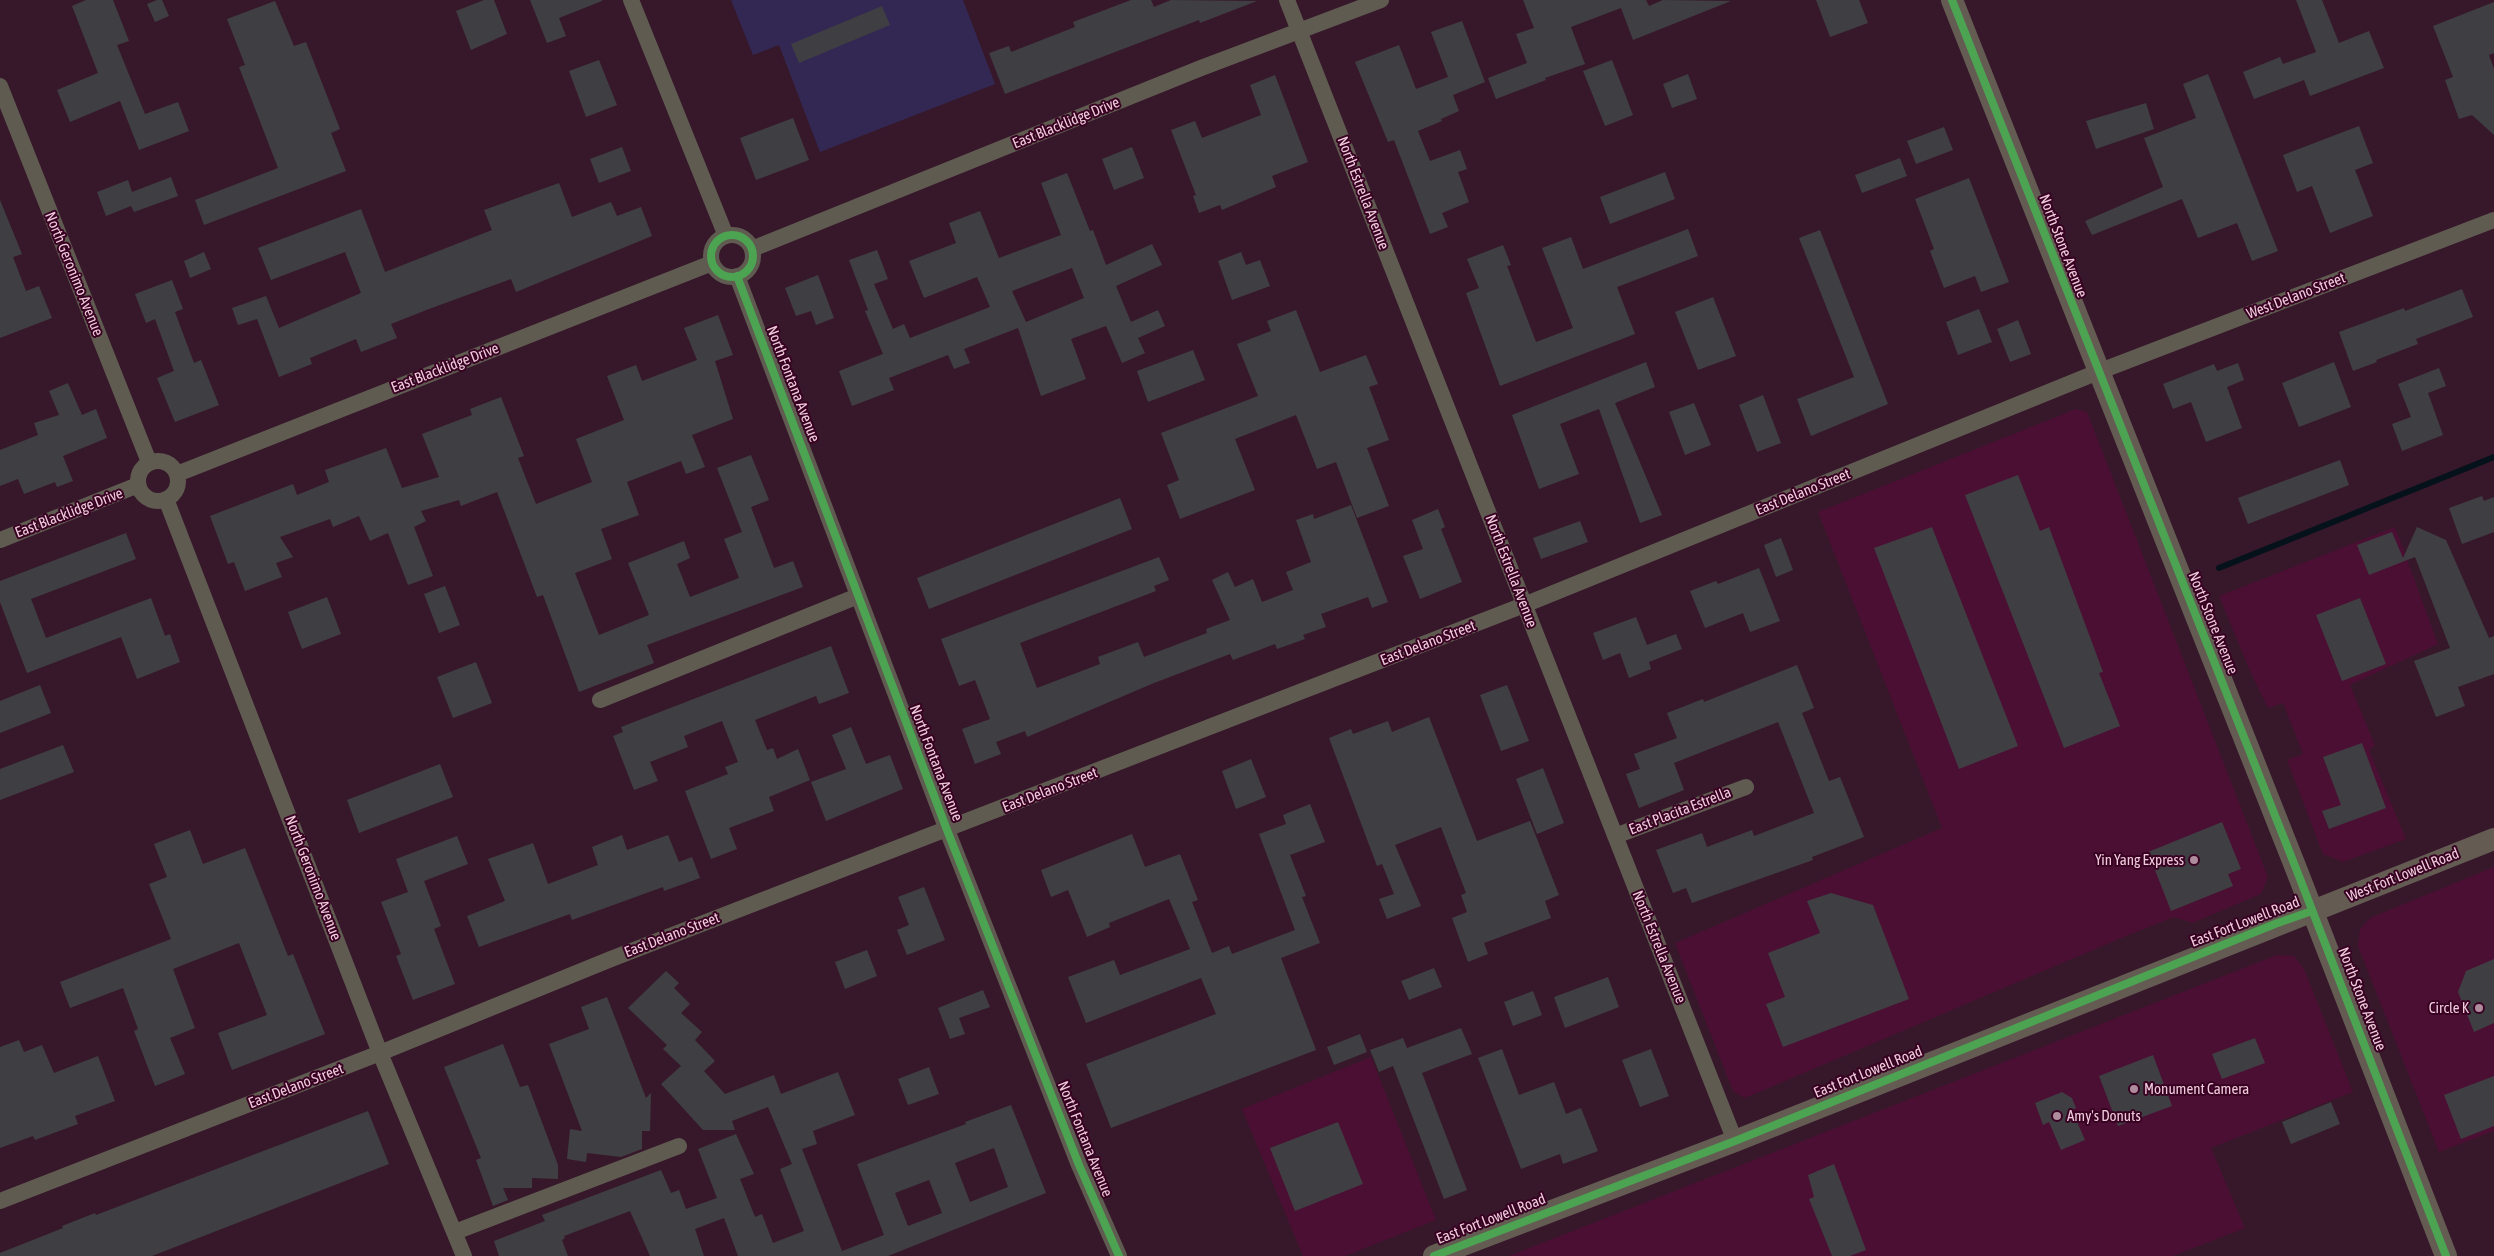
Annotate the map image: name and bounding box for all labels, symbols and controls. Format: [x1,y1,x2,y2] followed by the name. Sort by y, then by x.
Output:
[1010,93,1122,153] street label: East Blacklidge Drive
[1333,134,1393,252] street label: North Estrella Avenue
[2035,192,2091,300] street label: North Stone Avenue
[41,209,107,339] street label: North Geronimo Avenue
[2244,269,2348,323] street label: West Delano Street
[763,323,823,445] street label: North Fontana Avenue
[389,339,501,397] street label: East Blacklidge Drive
[1753,465,1853,519] street label: East Delano Street
[13,484,125,542] street label: East Blacklidge Drive
[1481,512,1541,630] street label: North Estrella Avenue
[2184,569,2242,677] street label: North Stone Avenue
[1378,617,1478,669] street label: East Delano Street
[906,702,966,824] street label: North Fontana Avenue
[1000,764,1100,816] street label: East Delano Street
[1626,783,1734,839] street label: East Placita Estrella
[281,813,345,943] street label: North Geronimo Avenue
[2344,844,2462,906] street label: West Fort Lowell Road
[2095,851,2184,869] place label: Yin Yang Express
[2188,854,2200,866] marker: Yin Yang Express
[1628,888,1690,1006] street label: North Estrella Avenue
[2188,893,2302,951] street label: East Fort Lowell Road
[622,909,722,961] street label: East Delano Street
[2334,945,2390,1053] street label: North Stone Avenue
[2429,999,2469,1017] place label: Circle K
[2473,1002,2485,1014] marker: Circle K
[1811,1042,1925,1102] street label: East Fort Lowell Road
[246,1060,346,1112] street label: East Delano Street
[1054,1079,1116,1199] street label: North Fontana Avenue
[2144,1080,2249,1098] place label: Monument Camera
[2128,1083,2140,1095] marker: Monument Camera
[2067,1107,2141,1125] place label: Amy's Donuts
[2051,1110,2063,1122] marker: Amy's Donuts
[1434,1190,1548,1248] street label: East Fort Lowell Road

